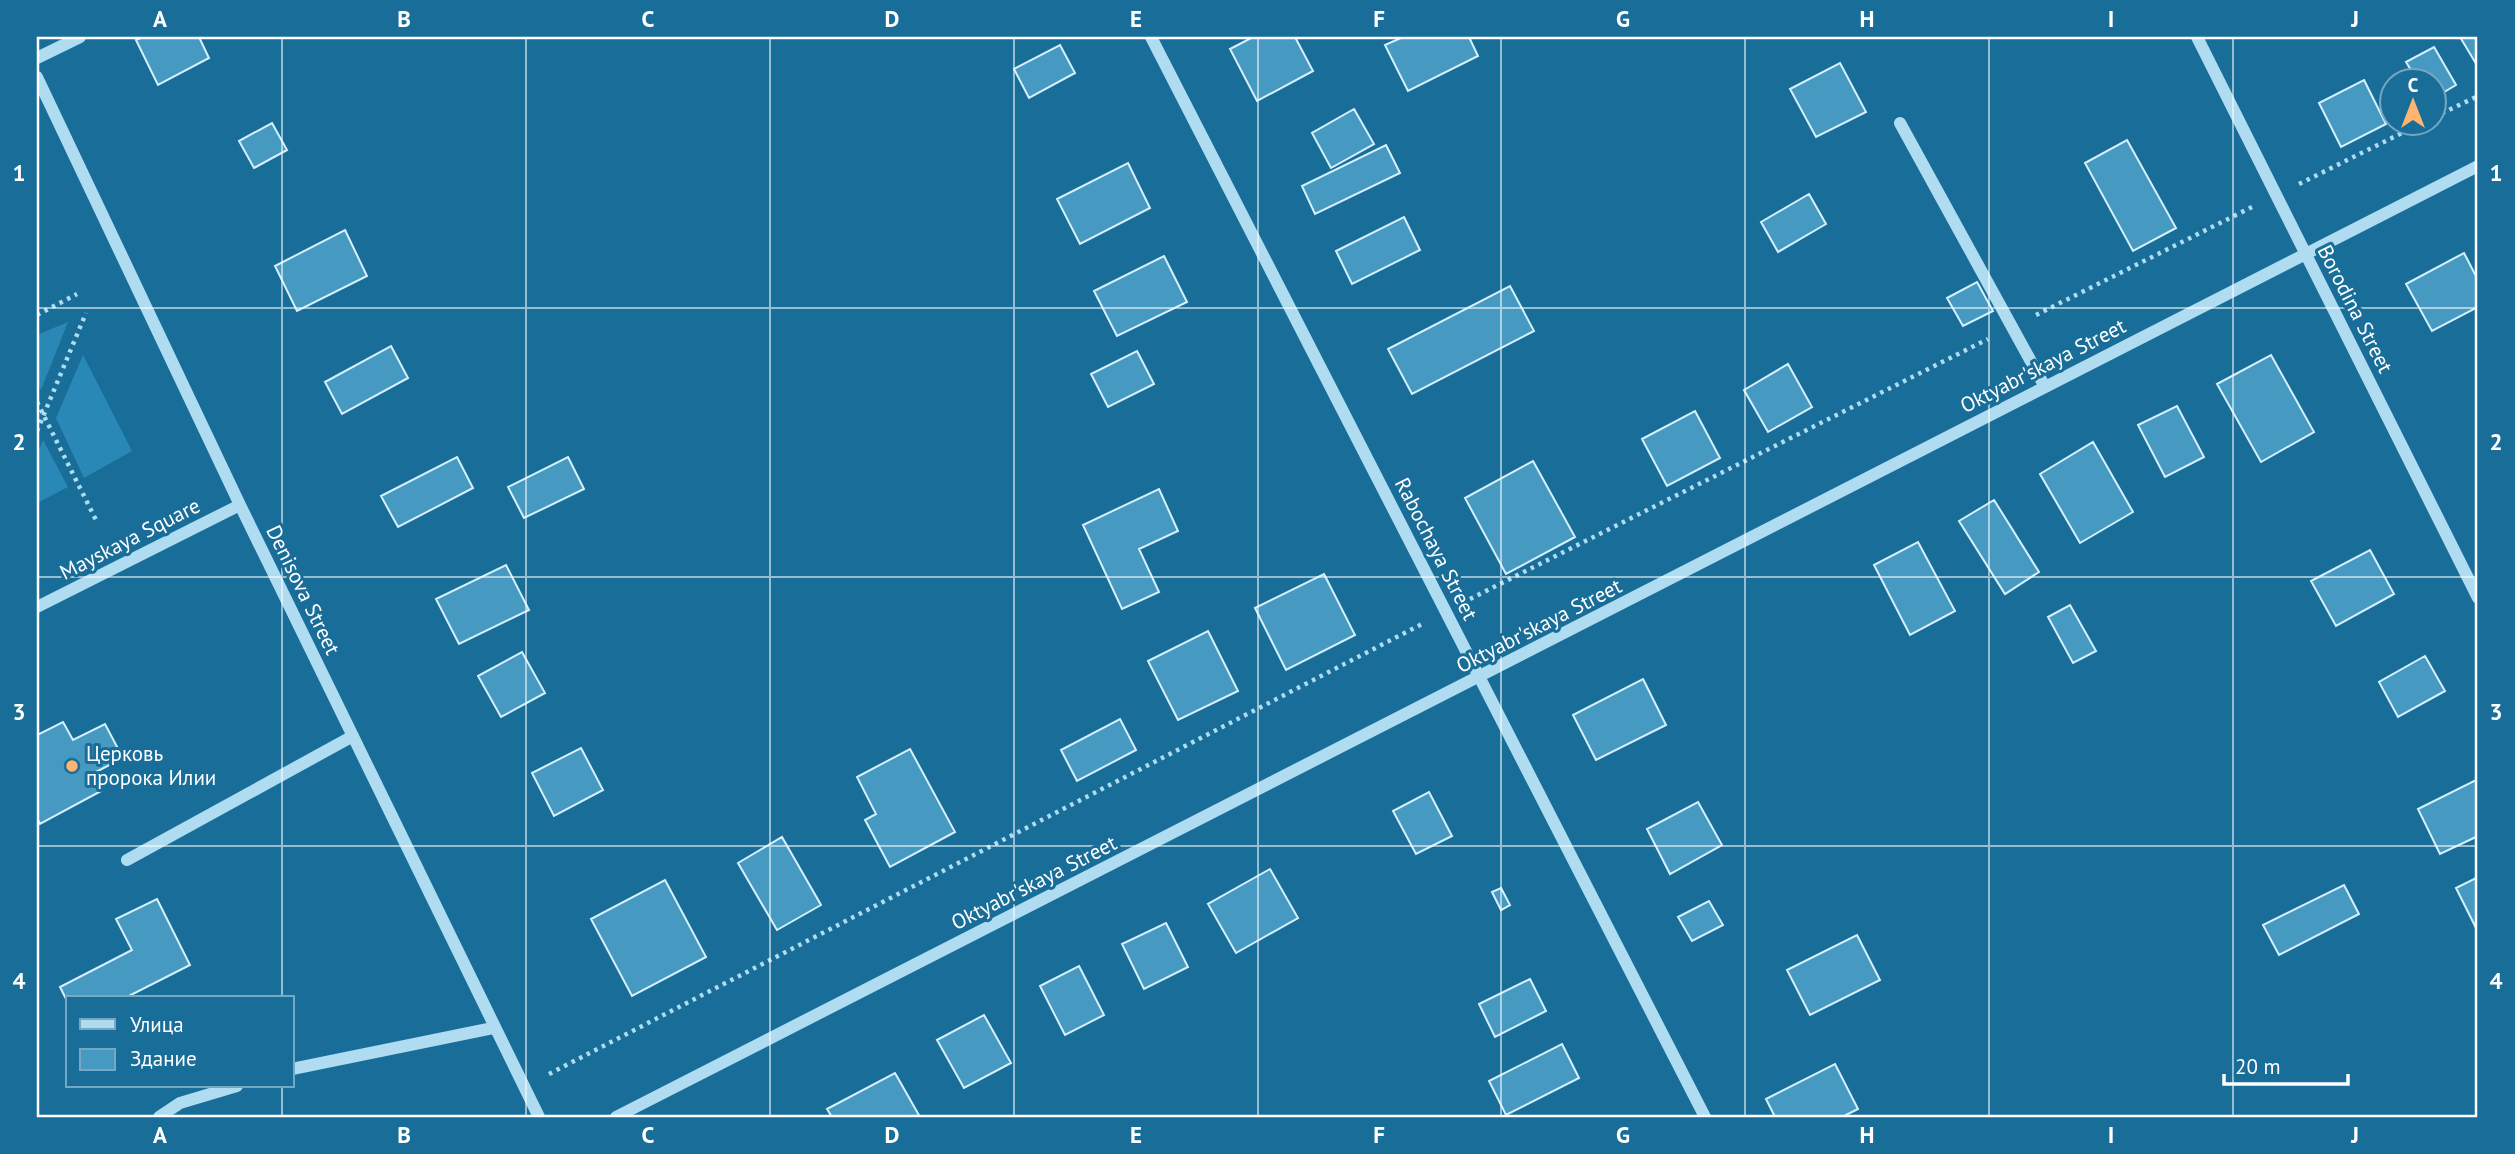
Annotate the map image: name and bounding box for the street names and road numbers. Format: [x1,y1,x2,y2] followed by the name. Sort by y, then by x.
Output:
[2312,240,2399,377] street label: Borodina Street
[1955,312,2130,419] street label: Oktyabr'skaya Street
[1389,473,1484,624] street label: Rabochaya Street
[55,492,204,586] street label: Mayskaya Square
[260,520,347,659] street label: Denisova Street
[1451,572,1626,679] street label: Oktyabr'skaya Street
[946,829,1121,936] street label: Oktyabr'skaya Street

